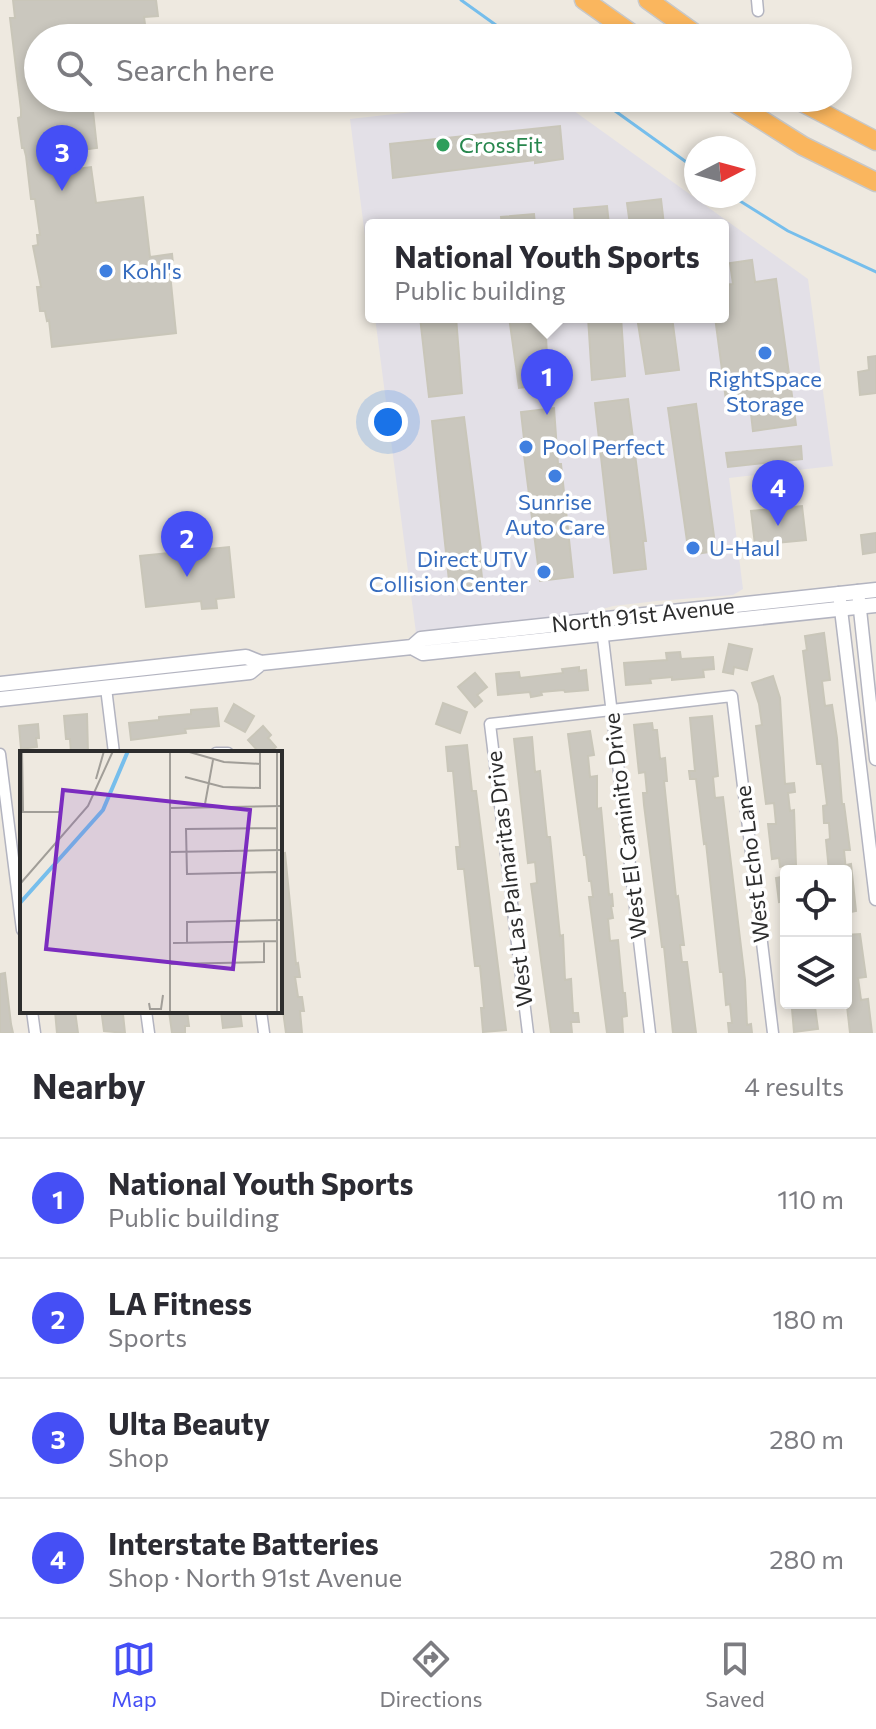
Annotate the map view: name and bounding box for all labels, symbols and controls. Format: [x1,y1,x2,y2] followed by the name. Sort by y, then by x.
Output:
[24,24,852,112] search box
[52,46,96,90] icon: search
[116,50,275,87] text: Search here
[36,125,88,191] pin: 3
[459,131,543,158] place label: CrossFit
[434,136,452,154] marker: CrossFit
[684,136,756,208] north arrow
[365,219,729,323] popup
[394,237,700,274] text: National Youth Sports
[122,257,182,284] place label: Kohl's
[97,262,115,280] marker: Kohl's
[394,274,566,305] text: Public building
[756,344,774,362] marker: RightSpace Storage
[521,349,573,415] pin: 1
[708,365,822,417] place label: RightSpace Storage
[368,402,408,442] your location
[542,433,665,460] place label: Pool Perfect
[517,438,535,456] marker: Pool Perfect
[752,460,804,526] pin: 4
[546,467,564,485] marker: Sunrise Auto Care
[505,488,605,540] place label: Sunrise Auto Care
[161,511,213,577] pin: 2
[709,534,780,561] place label: U-Haul
[684,539,702,557] marker: U-Haul
[369,545,528,597] place label: Direct UTV Collision Center
[535,563,553,581] marker: Direct UTV Collision Center
[550,591,736,638] street label: North 91st Avenue
[597,711,652,941] street label: West El Caminito Drive
[479,749,538,1009] street label: West Las Palmaritas Drive
[20,751,282,1013] inset map
[728,784,775,944] street label: West Echo Lane
[780,865,852,1009] map controls
[780,865,852,937] button: locate
[780,937,852,1009] button: layers
[32,1064,146,1106] text: Nearby
[744,1070,844,1101] text: 4 results
[108,1164,413,1201] text: National Youth Sports
[52,1183,64,1214] text: 1
[777,1183,844,1214] text: 110 m
[108,1201,279,1232] text: Public building
[108,1284,252,1321] text: LA Fitness
[51,1303,65,1334] text: 2
[772,1303,844,1334] text: 180 m
[108,1321,187,1352] text: Sports
[108,1404,270,1441] text: Ulta Beauty
[50,1423,66,1454] text: 3
[769,1423,844,1454] text: 280 m
[108,1441,169,1472] text: Shop
[108,1524,379,1561] text: Interstate Batteries
[50,1543,66,1574] text: 4
[769,1543,844,1574] text: 280 m
[108,1561,402,1592] text: Shop · North 91st Avenue
[111,1637,157,1712] tab: Map
[379,1637,483,1712] tab: Directions
[705,1637,765,1712] tab: Saved

